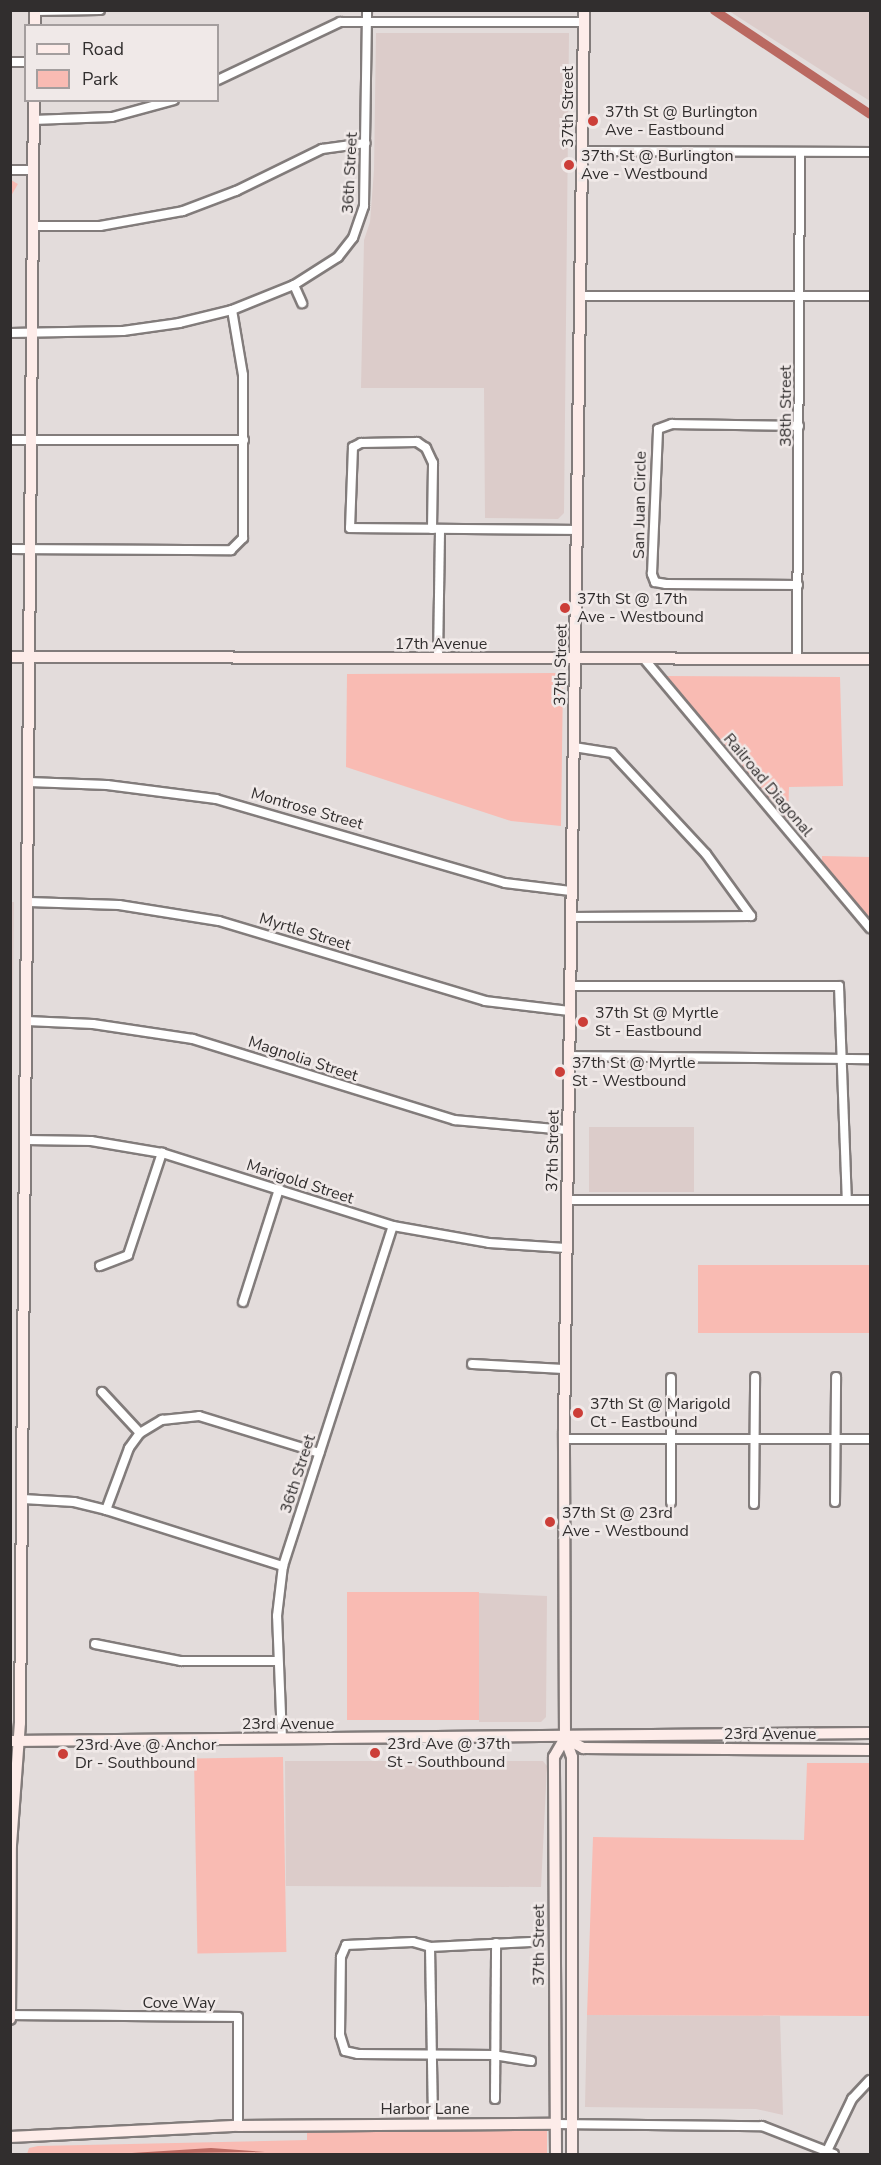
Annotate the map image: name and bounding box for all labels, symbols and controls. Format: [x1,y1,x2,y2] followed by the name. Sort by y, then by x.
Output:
[24,24,219,102] legend
[82,37,124,61] text: Road
[558,66,578,148] street label: 37th Street
[82,67,118,91] text: Park
[605,102,758,140] place label: 37th St @ Burlington Ave - Eastbound
[586,114,600,128] marker: 37th St @ Burlington Ave - Eastbound
[338,132,362,214] street label: 36th Street
[581,146,734,184] place label: 37th St @ Burlington Ave - Westbound
[562,158,576,172] marker: 37th St @ Burlington Ave - Westbound
[776,365,796,447] street label: 38th Street
[629,451,651,559] street label: San Juan Circle
[577,589,704,627] place label: 37th St @ 17th Ave - Westbound
[558,601,572,615] marker: 37th St @ 17th Ave - Westbound
[551,624,571,706] street label: 37th Street
[395,634,487,654] street label: 17th Avenue
[719,730,817,840] street label: Railroad Diagonal
[249,784,365,834] street label: Montrose Street
[257,909,353,955] street label: Myrtle Street
[595,1003,719,1041] place label: 37th St @ Myrtle St - Eastbound
[576,1015,590,1029] marker: 37th St @ Myrtle St - Eastbound
[246,1032,360,1086] street label: Magnolia Street
[572,1053,696,1091] place label: 37th St @ Myrtle St - Westbound
[553,1065,567,1079] marker: 37th St @ Myrtle St - Westbound
[543,1110,563,1192] street label: 37th Street
[244,1156,356,1208] street label: Marigold Street
[590,1394,731,1432] place label: 37th St @ Marigold Ct - Eastbound
[571,1406,585,1420] marker: 37th St @ Marigold Ct - Eastbound
[276,1432,320,1516] street label: 36th Street
[562,1503,689,1541] place label: 37th St @ 23rd Ave - Westbound
[543,1515,557,1529] marker: 37th St @ 23rd Ave - Westbound
[242,1714,334,1734] street label: 23rd Avenue
[724,1724,816,1744] street label: 23rd Avenue
[387,1734,510,1772] place label: 23rd Ave @ 37th St - Southbound
[75,1735,216,1773] place label: 23rd Ave @ Anchor Dr - Southbound
[368,1746,382,1760] marker: 23rd Ave @ 37th St - Southbound
[56,1747,70,1761] marker: 23rd Ave @ Anchor Dr - Southbound
[529,1904,549,1986] street label: 37th Street
[142,1993,216,2013] street label: Cove Way
[380,2099,470,2119] street label: Harbor Lane

